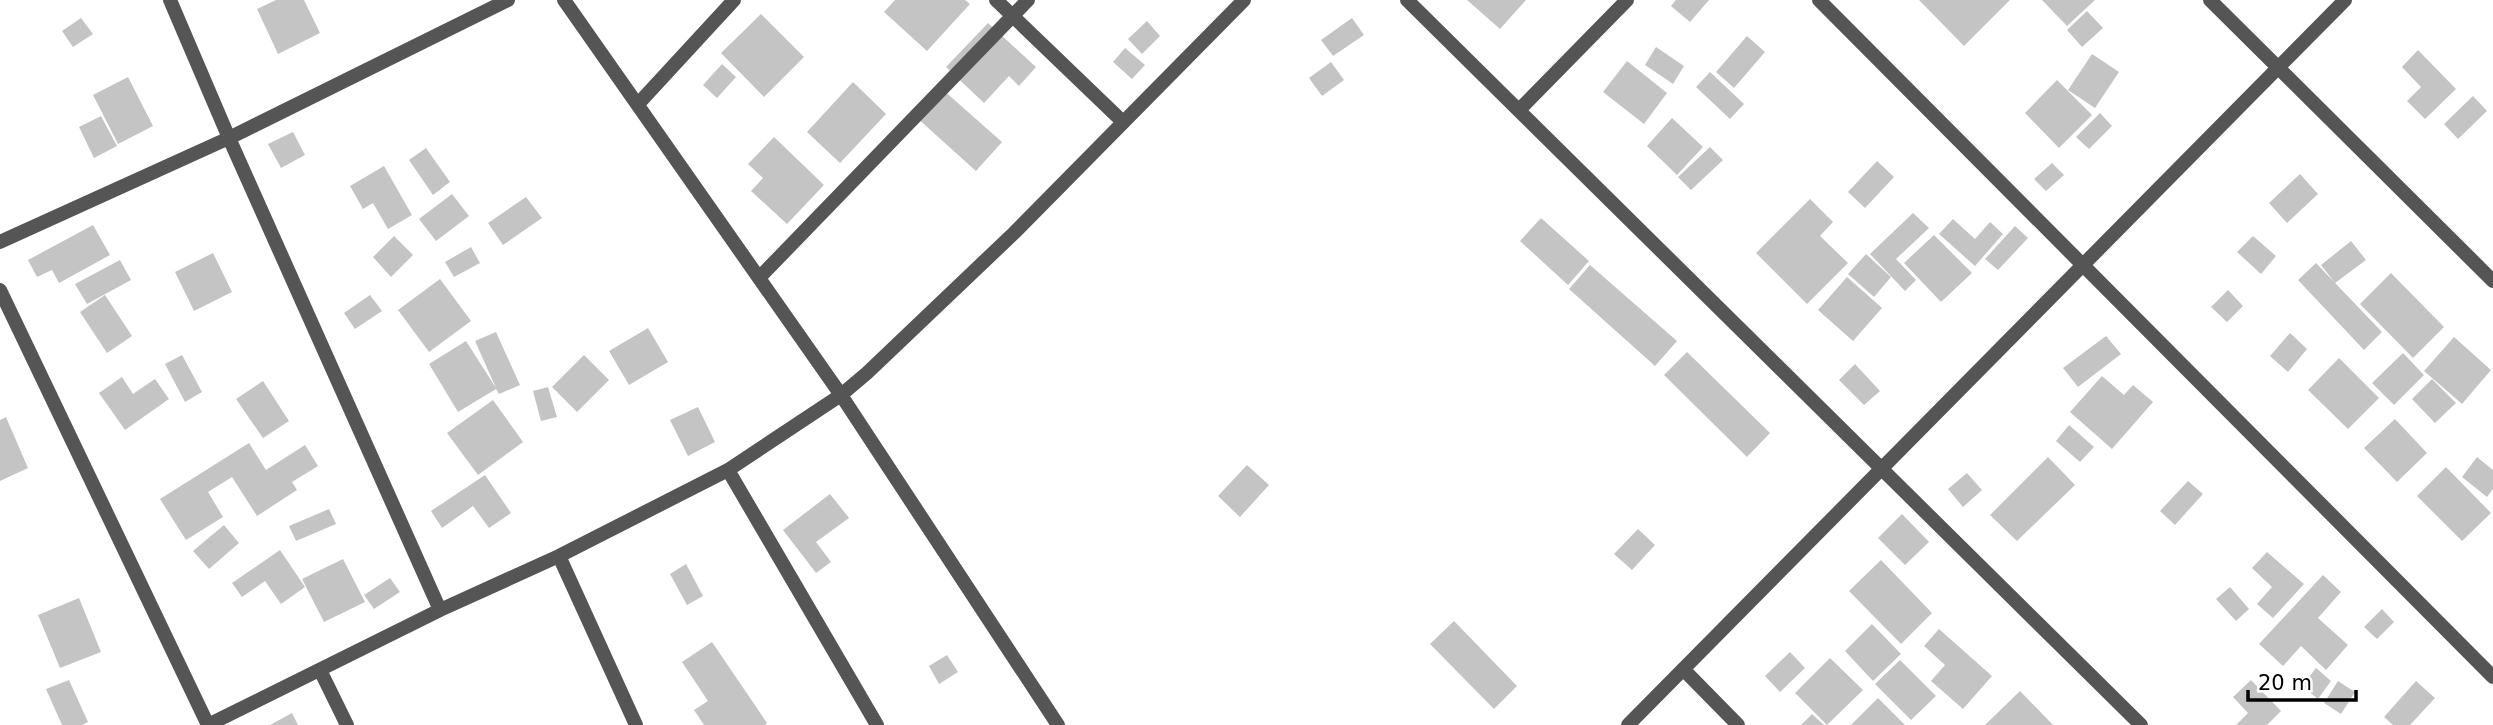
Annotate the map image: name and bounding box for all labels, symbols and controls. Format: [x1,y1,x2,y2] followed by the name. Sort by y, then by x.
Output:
[2248,658,2356,702] scale bar
[2258,671,2312,695] text: 20 m

